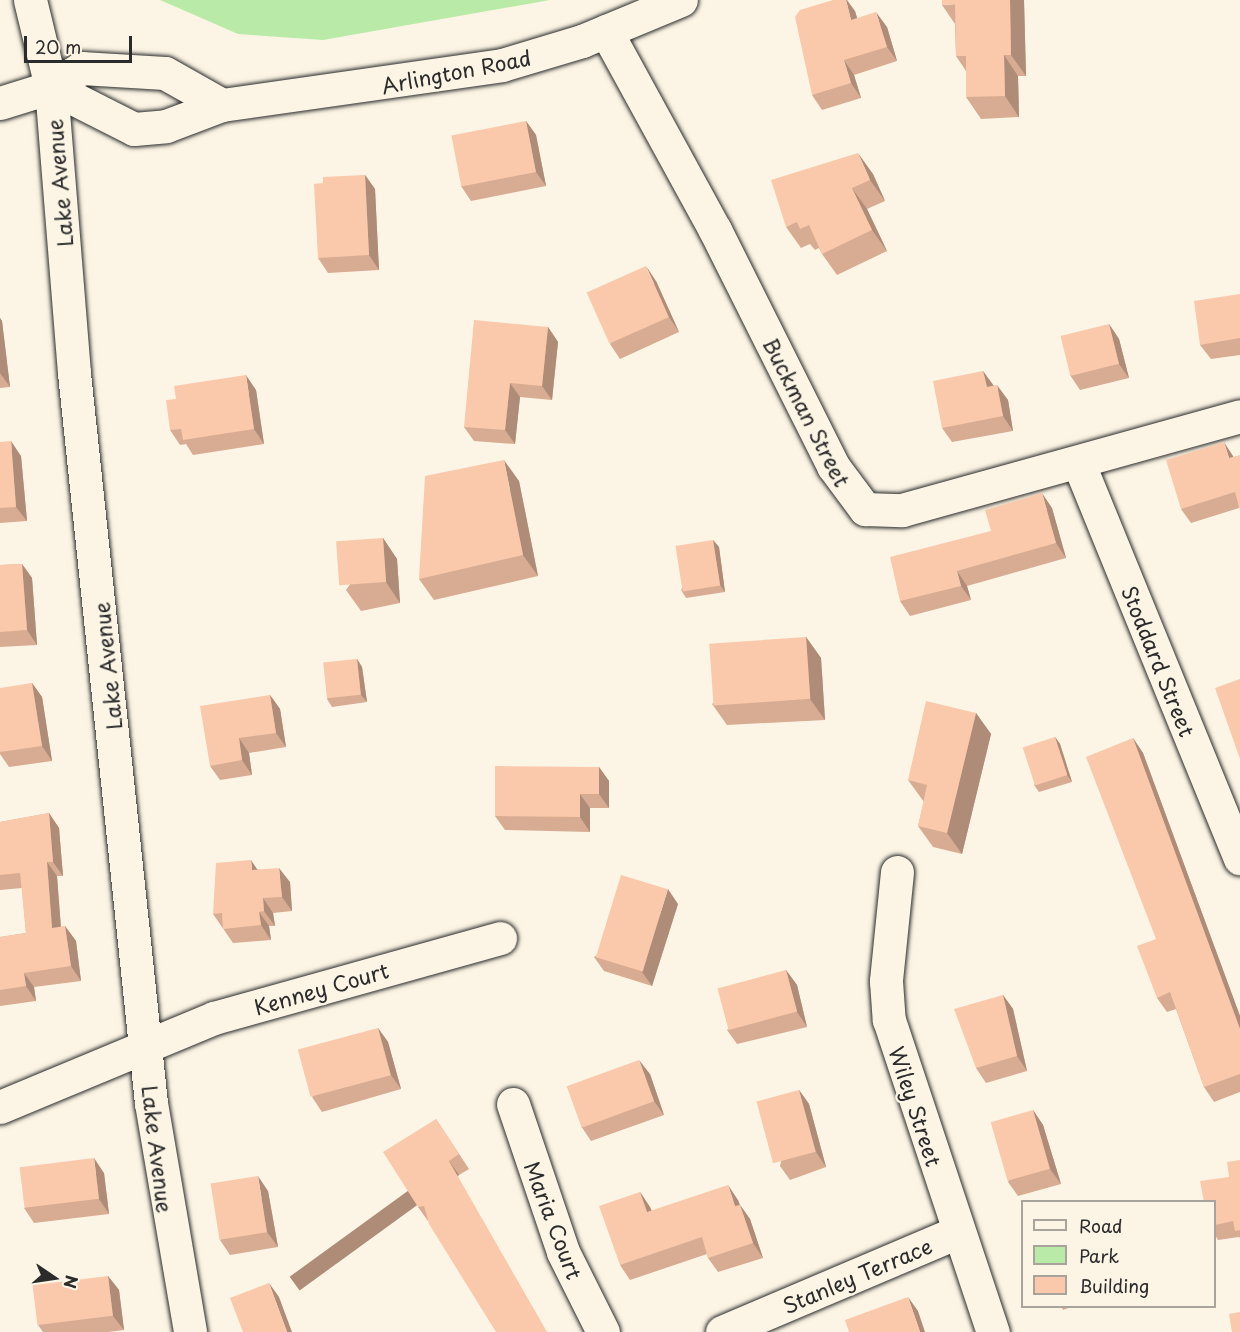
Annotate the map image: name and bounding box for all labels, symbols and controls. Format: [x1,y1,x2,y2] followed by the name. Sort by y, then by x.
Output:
[27,24,135,62] scale bar
[35,33,81,60] text: 20 m
[379,44,533,98] street label: Arlington Road
[41,119,77,247] street label: Lake Avenue
[759,333,855,491] street label: Buckman Street
[1117,582,1201,740] street label: Stoddard Street
[88,602,126,730] street label: Lake Avenue
[251,957,391,1019] street label: Kenney Court
[884,1042,948,1170] street label: Wiley Street
[138,1085,178,1213] street label: Lake Avenue
[520,1157,588,1283] street label: Maria Court
[1021,1200,1216,1308] legend
[1079,1212,1123,1239] text: Road
[778,1232,936,1318] street label: Stanley Terrace
[1079,1242,1119,1269] text: Park
[24,1248,84,1308] north arrow
[1079,1272,1149,1299] text: Building
[58,1273,85,1291] text: N

